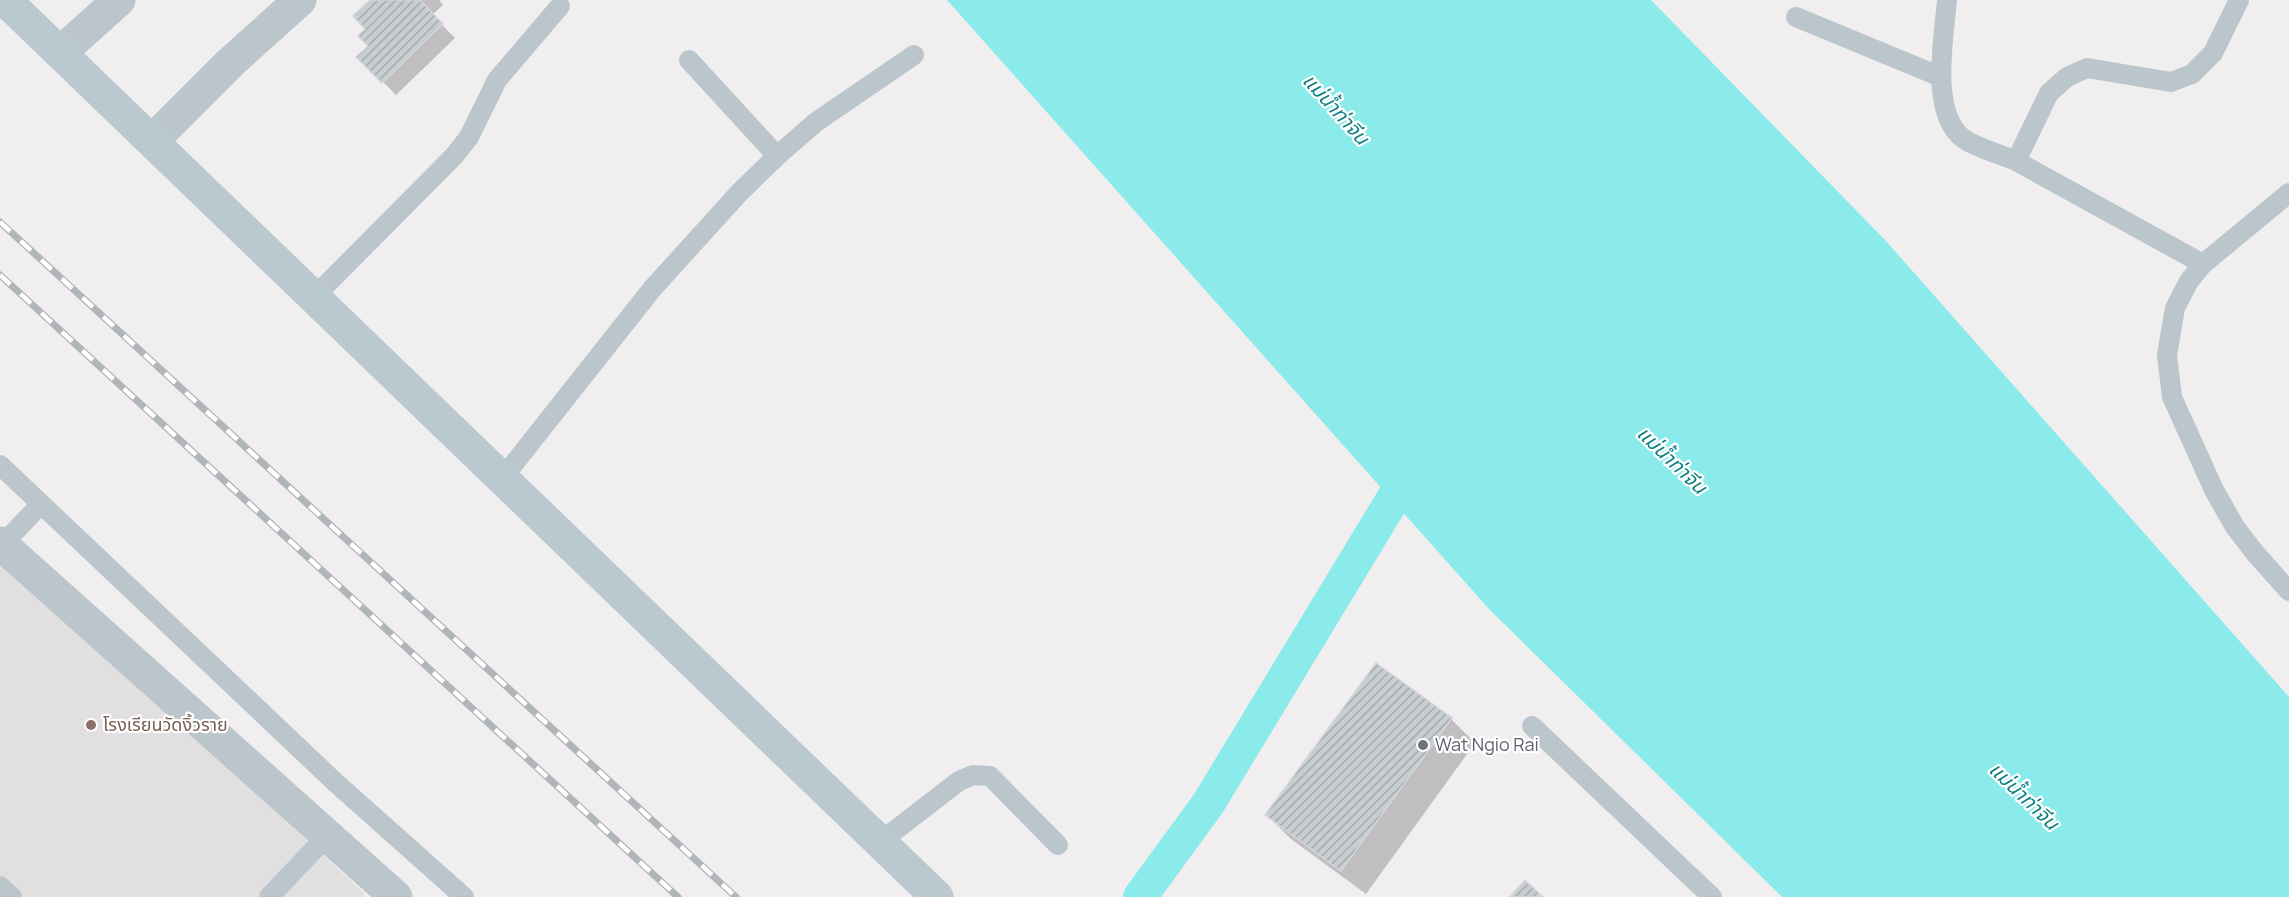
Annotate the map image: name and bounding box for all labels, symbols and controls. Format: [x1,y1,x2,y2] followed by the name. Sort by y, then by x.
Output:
[1297,67,1377,151] water label: แม่น้ำท่าจีน
[1632,420,1714,501] water label: แม่น้ำท่าจีน
[103,712,228,736] place label: โรงเรียนวัดงิ้วราย
[84,718,98,732] marker: โรงเรียนวัดงิ้วราย
[1435,732,1539,756] place label: Wat Ngio Rai
[1416,738,1430,752] marker: Wat Ngio Rai
[1984,756,2066,837] water label: แม่น้ำท่าจีน

